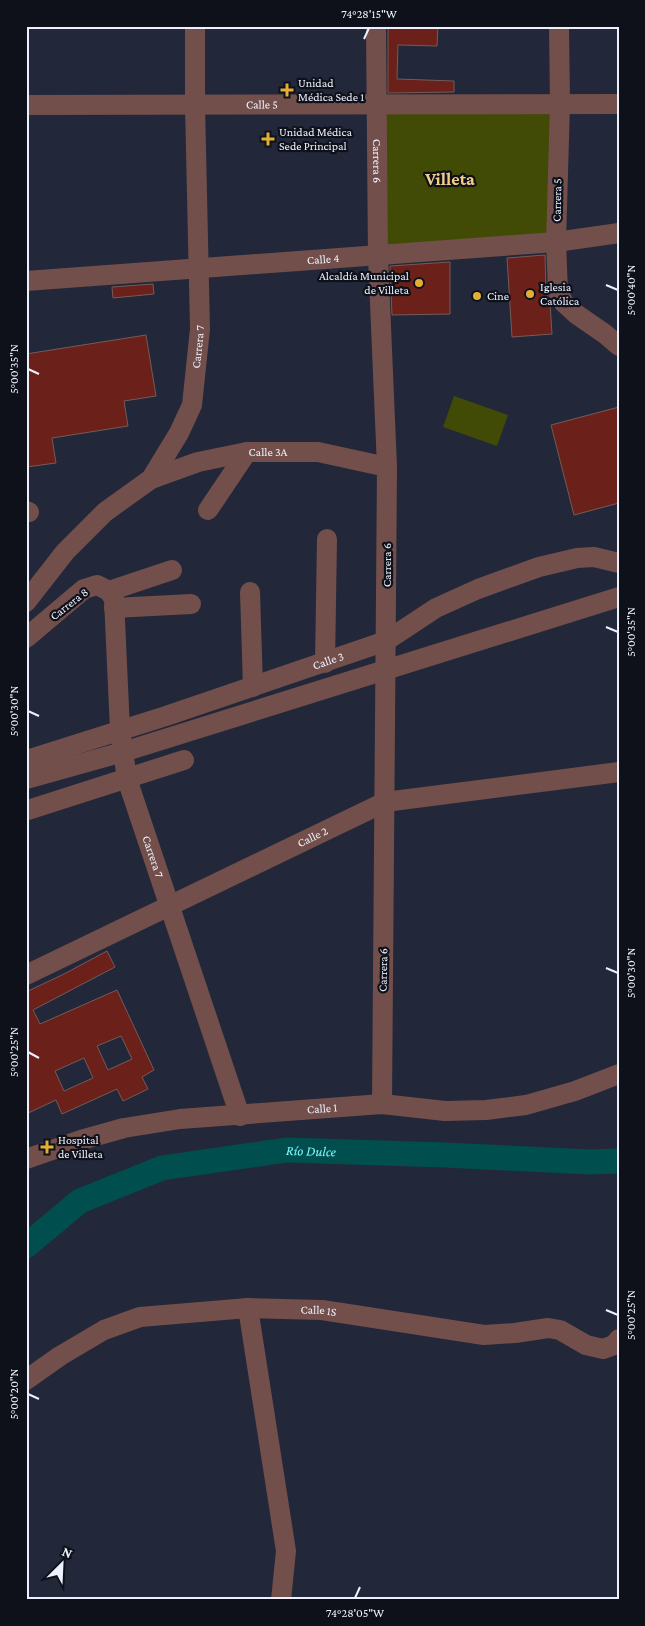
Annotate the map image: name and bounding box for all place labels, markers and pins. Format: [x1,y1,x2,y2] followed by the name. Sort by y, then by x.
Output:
[298,76,364,104] place label: Unidad Médica Sede 1
[280,83,294,97] marker: Unidad Médica Sede 1
[279,125,352,153] place label: Unidad Médica Sede Principal
[261,132,275,146] marker: Unidad Médica Sede Principal
[319,269,409,297] place label: Alcaldía Municipal de Villeta
[413,277,425,289] marker: Alcaldía Municipal de Villeta
[540,280,580,308] place label: Iglesia Católica
[524,288,536,300] marker: Iglesia Católica
[487,289,509,303] place label: Cine
[471,290,483,302] marker: Cine
[58,1133,103,1161] place label: Hospital de Villeta
[40,1140,54,1154] marker: Hospital de Villeta

